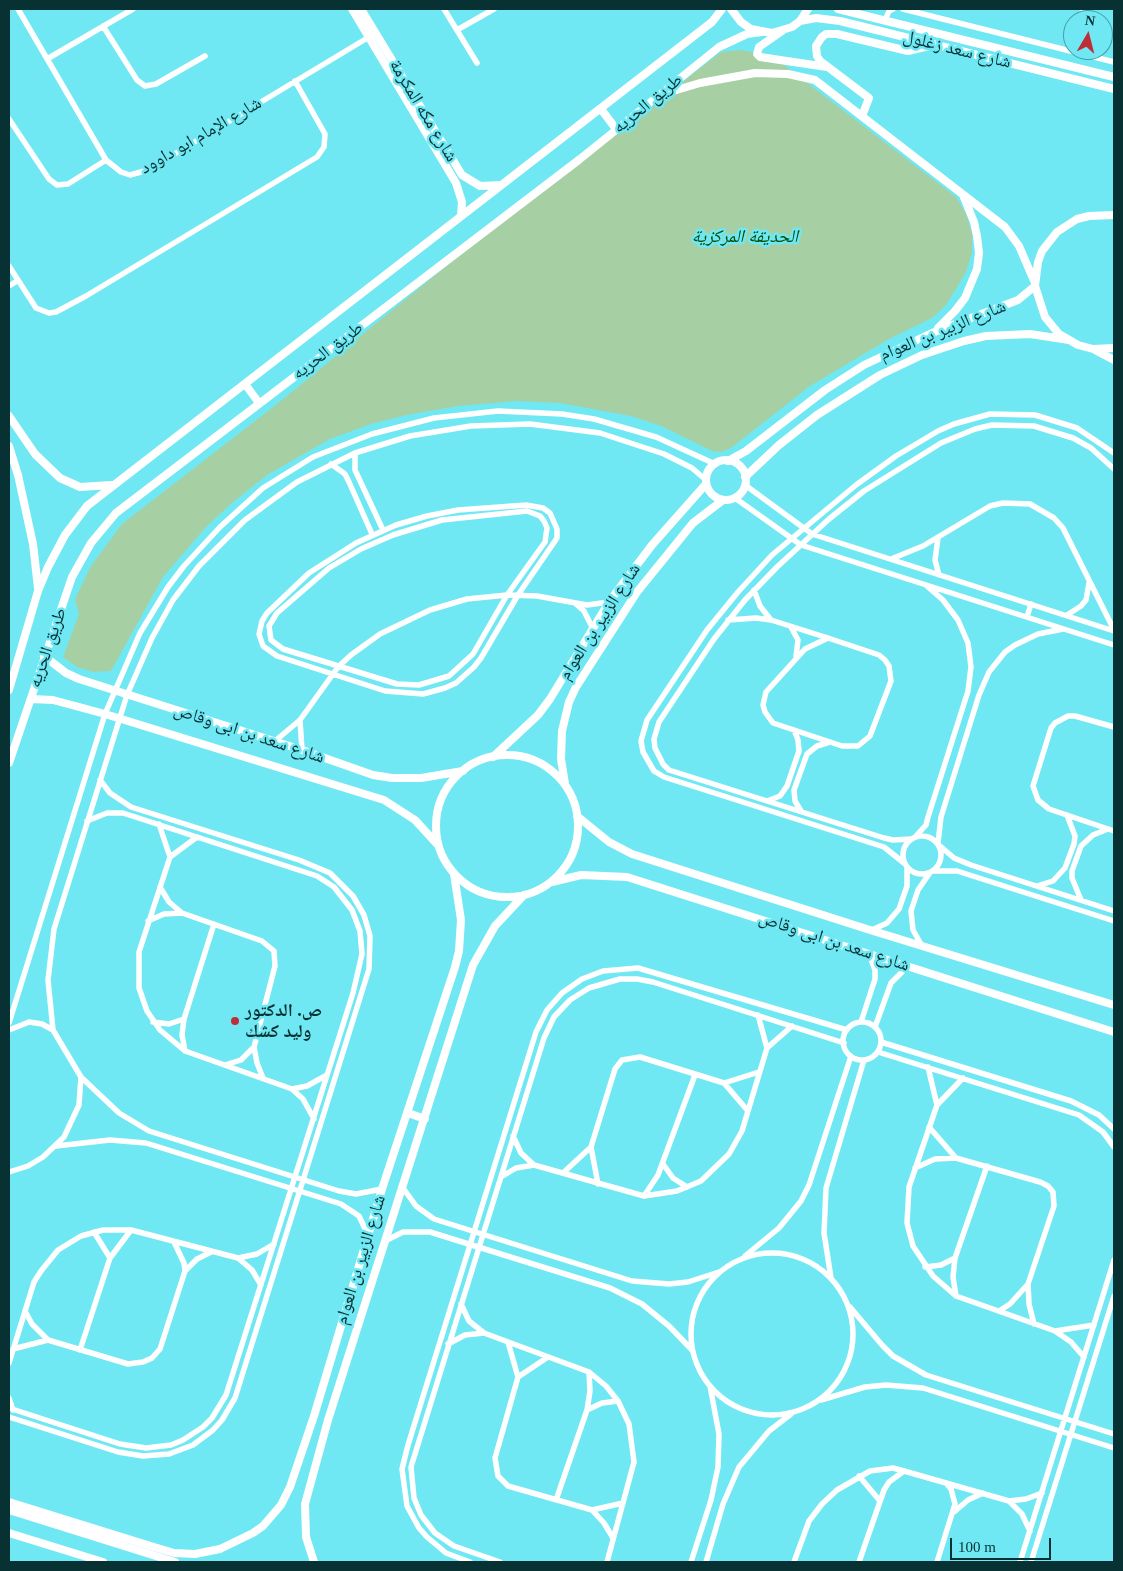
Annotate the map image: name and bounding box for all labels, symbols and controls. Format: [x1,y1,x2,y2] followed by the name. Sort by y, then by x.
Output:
[1063,10,1113,60] north arrow
[1084,13,1096,29] text: N
[901,26,1013,74] street label: شارع سعد زغلول
[384,56,462,166] street label: شارع مكه المكرمة
[609,69,687,139] street label: طريق الحريه
[136,93,266,179] street label: شارع الإمام ابو داوود
[692,226,798,248] park label: الحديقة المركزية
[877,296,1009,366] street label: شارع الزبير بن العوام
[288,317,368,385] street label: طريق الحريه
[554,560,646,684] street label: شارع الزبير بن العوام
[24,605,72,691] street label: طريق الحريه
[171,699,327,769] street label: شارع سعد بن ابى وقاص
[756,907,912,977] street label: شارع سعد بن ابى وقاص
[245,1000,322,1042] place label: ص. الدكتور وليد كشك
[229,1015,241,1027] marker: ص. الدكتور وليد كشك
[331,1193,391,1327] street label: شارع الزبير بن العوام
[953,1528,1054,1560] scale bar
[958,1539,996,1555] text: 100 m

